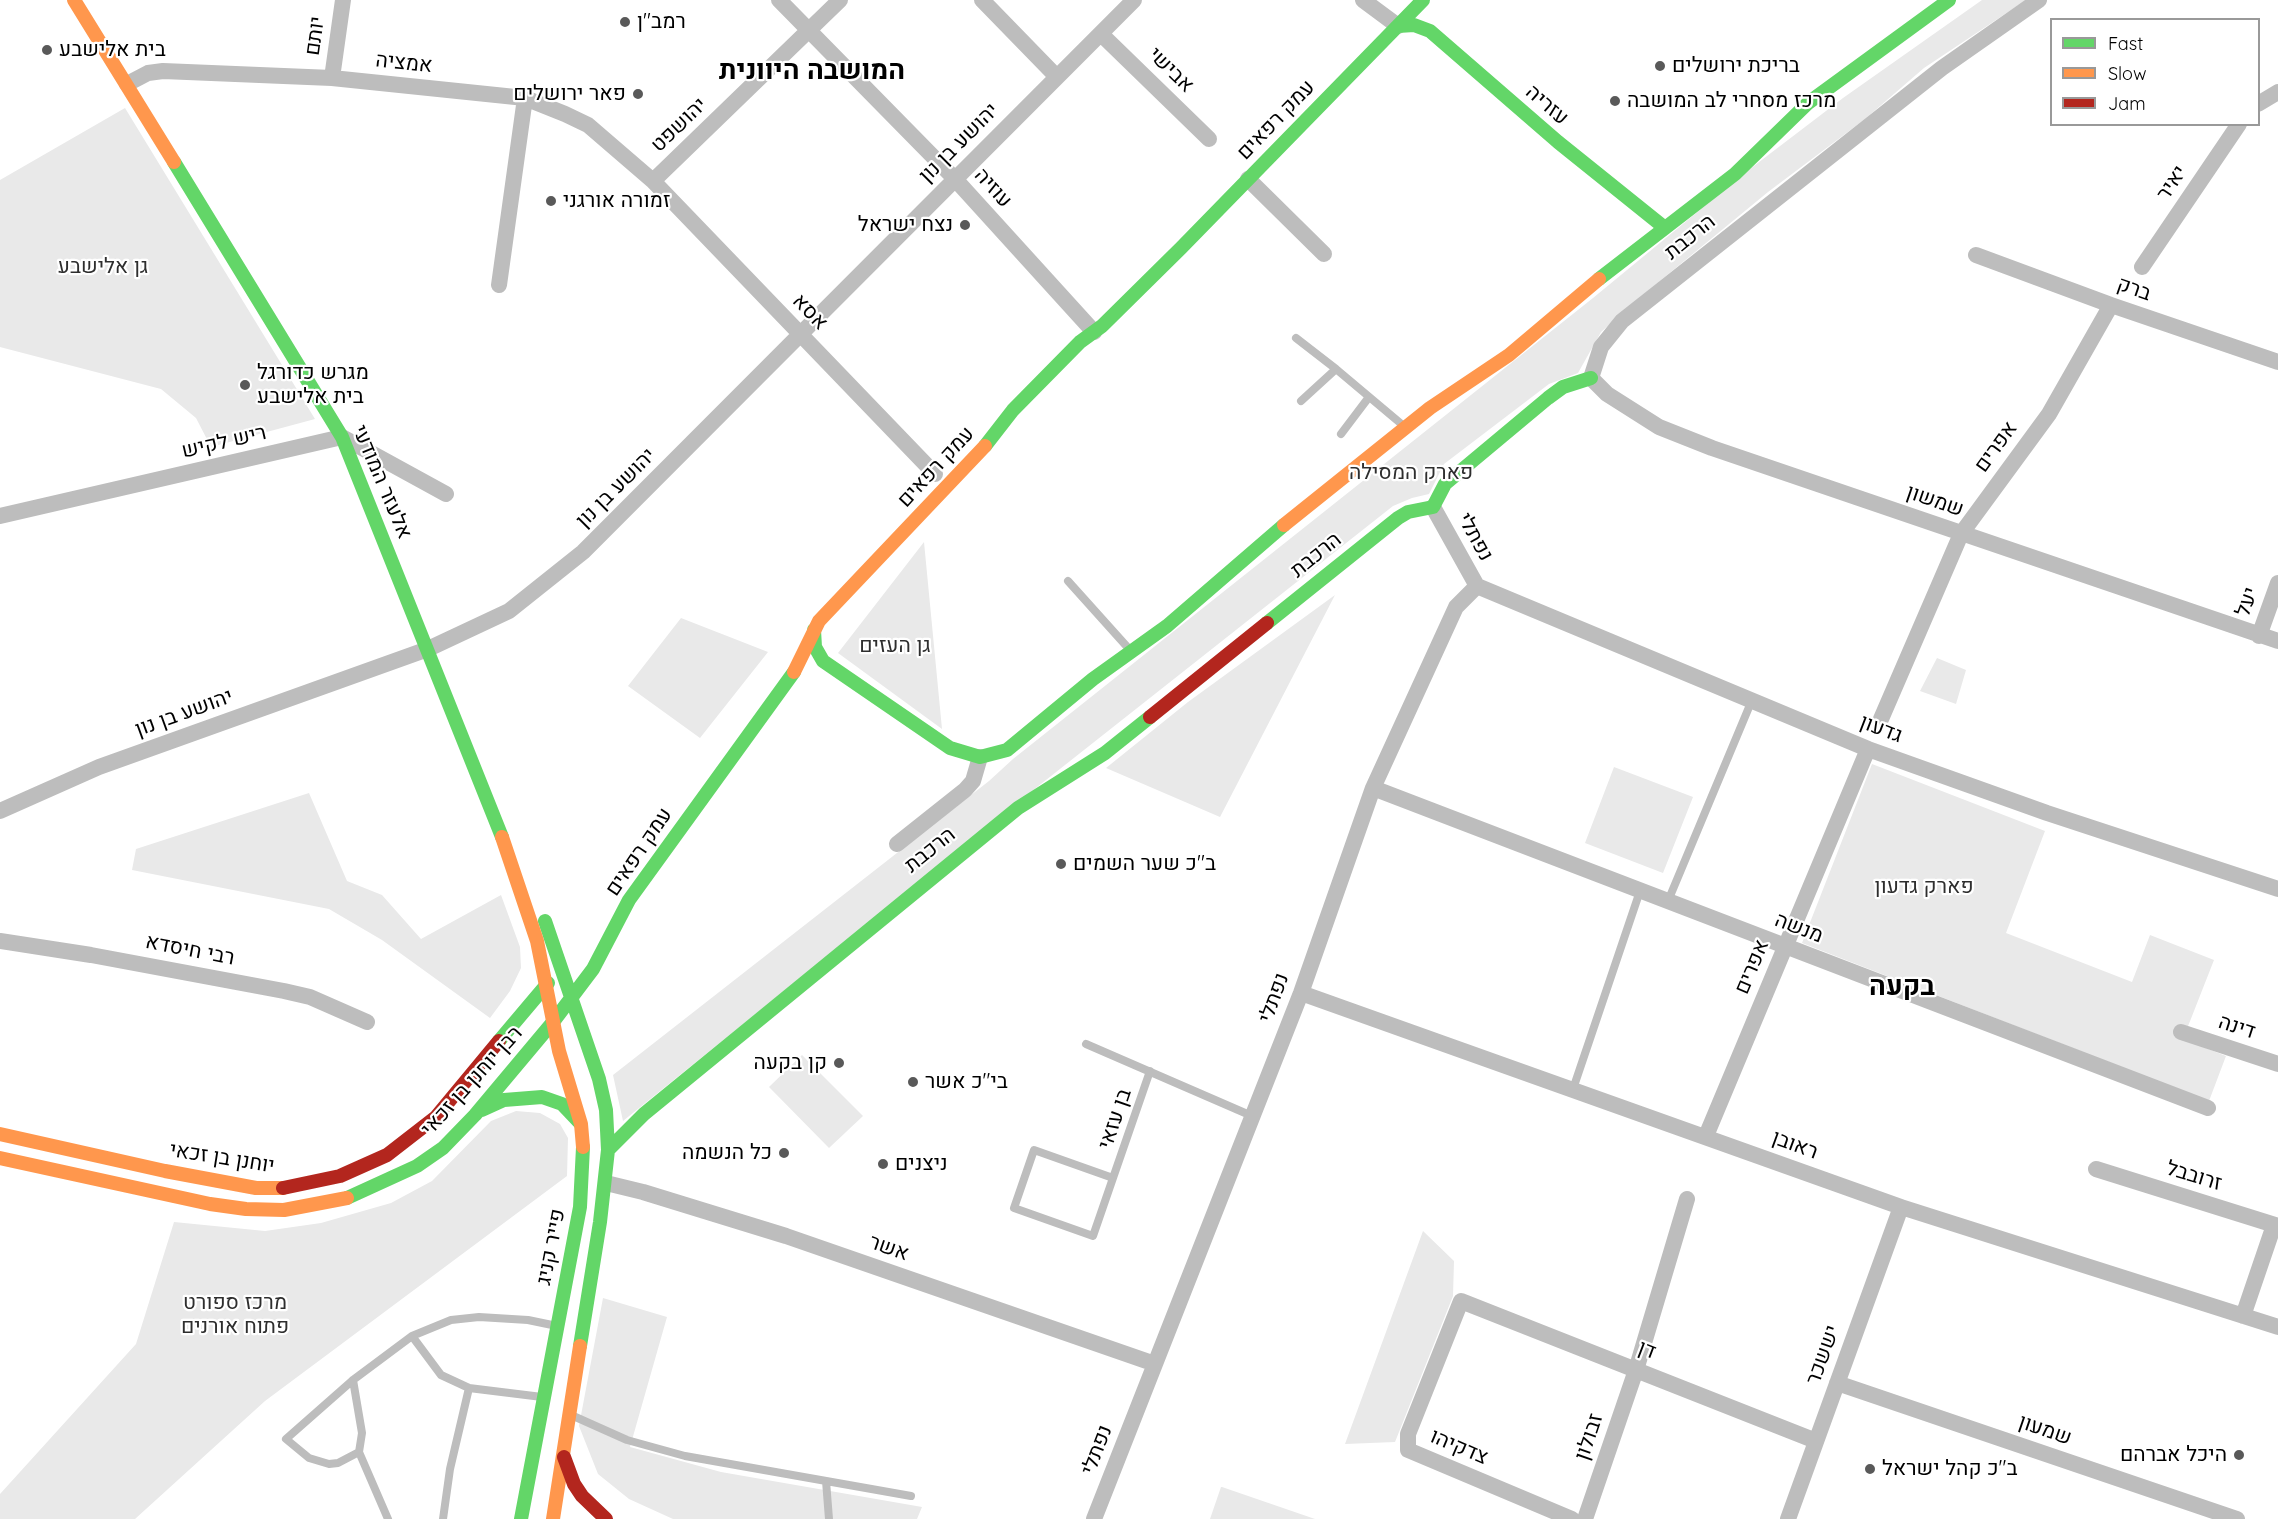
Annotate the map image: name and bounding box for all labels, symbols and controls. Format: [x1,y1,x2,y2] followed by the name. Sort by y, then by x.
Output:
[637,9,686,35] place label: רמב"ן
[300,15,330,57] street label: יותם
[618,15,632,29] marker: רמב"ן
[2050,18,2260,126] legend
[2108,32,2143,55] text: Fast
[59,37,166,63] place label: בית אלישבע
[1143,42,1199,98] street label: אבישי
[40,43,54,57] marker: בית אלישבע
[374,47,434,79] street label: אמציה
[1672,53,1800,79] place label: בריכת ירושלים
[719,55,905,87] district label: המושבה היוונית
[1653,59,1667,73] marker: בריכת ירושלים
[2108,62,2146,85] text: Slow
[1232,75,1320,165] street label: עמק רפאים
[1520,80,1574,130] street label: עזריה
[513,81,626,107] place label: פאר ירושלים
[631,87,645,101] marker: פאר ירושלים
[1627,88,1836,114] place label: מרכז מסחרי לב המושבה
[646,92,712,158] street label: יהושפט
[2108,92,2146,115] text: Jam
[1608,94,1622,108] marker: מרכז מסחרי לב המושבה
[914,98,1004,188] street label: יהושע בן נון
[2151,161,2193,205] street label: יאיר
[969,163,1017,213] street label: עוזיה
[563,188,670,214] place label: זמורה אורגני
[544,194,558,208] marker: זמורה אורגני
[1659,209,1721,265] street label: הרכבת
[858,212,953,238] place label: נצח ישראל
[958,218,972,232] marker: נצח ישראל
[58,254,148,280] park label: גן אלישבע
[2114,271,2154,307] street label: ברק
[787,289,833,335] street label: אסא
[257,360,369,410] place label: מגרש כדורגל בית אלישבע
[238,378,252,392] marker: מגרש כדורגל בית אלישבע
[1969,417,2023,477] street label: אפרים
[179,420,269,464] street label: ריש לקיש
[347,421,417,543] street label: אלעזר המודעי
[892,422,980,512] street label: עמק רפאים
[571,443,661,533] street label: יהושע בן נון
[1349,460,1473,486] park label: פארק המסילה
[1903,479,1967,523] street label: שמשון
[1452,509,1498,565] street label: נפתלי
[1285,527,1347,583] street label: הרכבת
[2230,584,2264,620] street label: יעל
[859,633,931,659] park label: גן העזים
[132,684,236,742] street label: יהושע בן נון
[1856,709,1906,749] street label: גדעון
[600,803,678,901] street label: עמק רפאים
[899,822,961,878] street label: הרכבת
[1073,851,1216,877] place label: ב"כ שער השמים
[1054,857,1068,871] marker: ב"כ שער השמים
[1874,874,1974,900] park label: פארק גדעון
[1771,907,1827,949] street label: מנשה
[143,929,237,971] street label: רבי חיסדא
[1729,936,1775,998] street label: אפרים
[1253,970,1295,1026] street label: נפתלי
[1869,971,1935,1003] district label: בקעה
[2215,1009,2259,1045] street label: דינה
[416,1021,528,1141] street label: רבן יוחנן בן זכאי
[754,1050,827,1076] place label: קן בקעה
[832,1056,846,1070] marker: קן בקעה
[925,1069,1008,1095] place label: בי"כ אשר
[906,1075,920,1089] marker: בי"כ אשר
[1093,1085,1137,1153] street label: בן עזאי
[1769,1125,1821,1165] street label: ראובן
[168,1137,276,1179] street label: יוחנן בן זכאי
[682,1140,772,1166] place label: כל הנשמה
[777,1146,791,1160] marker: כל הנשמה
[895,1151,948,1177] place label: ניצנים
[2163,1156,2225,1196] street label: זרובבל
[876,1157,890,1171] marker: ניצנים
[531,1207,571,1287] street label: פייר קניג
[866,1230,912,1266] street label: אשר
[181,1290,289,1340] park label: מרכז ספורט פתוח אורנים
[1801,1322,1845,1388] street label: יששכר
[1635,1335,1659,1365] street label: דן
[2015,1409,2075,1451] street label: שמעון
[1569,1410,1609,1464] street label: זבולון
[1076,1422,1118,1478] street label: נפתלי
[1426,1424,1492,1470] street label: צדקיהו
[2120,1442,2227,1468] place label: היכל אברהם
[2232,1448,2246,1462] marker: היכל אברהם
[1882,1456,2018,1482] place label: ב"כ קהל ישראל
[1863,1462,1877,1476] marker: ב"כ קהל ישראל

